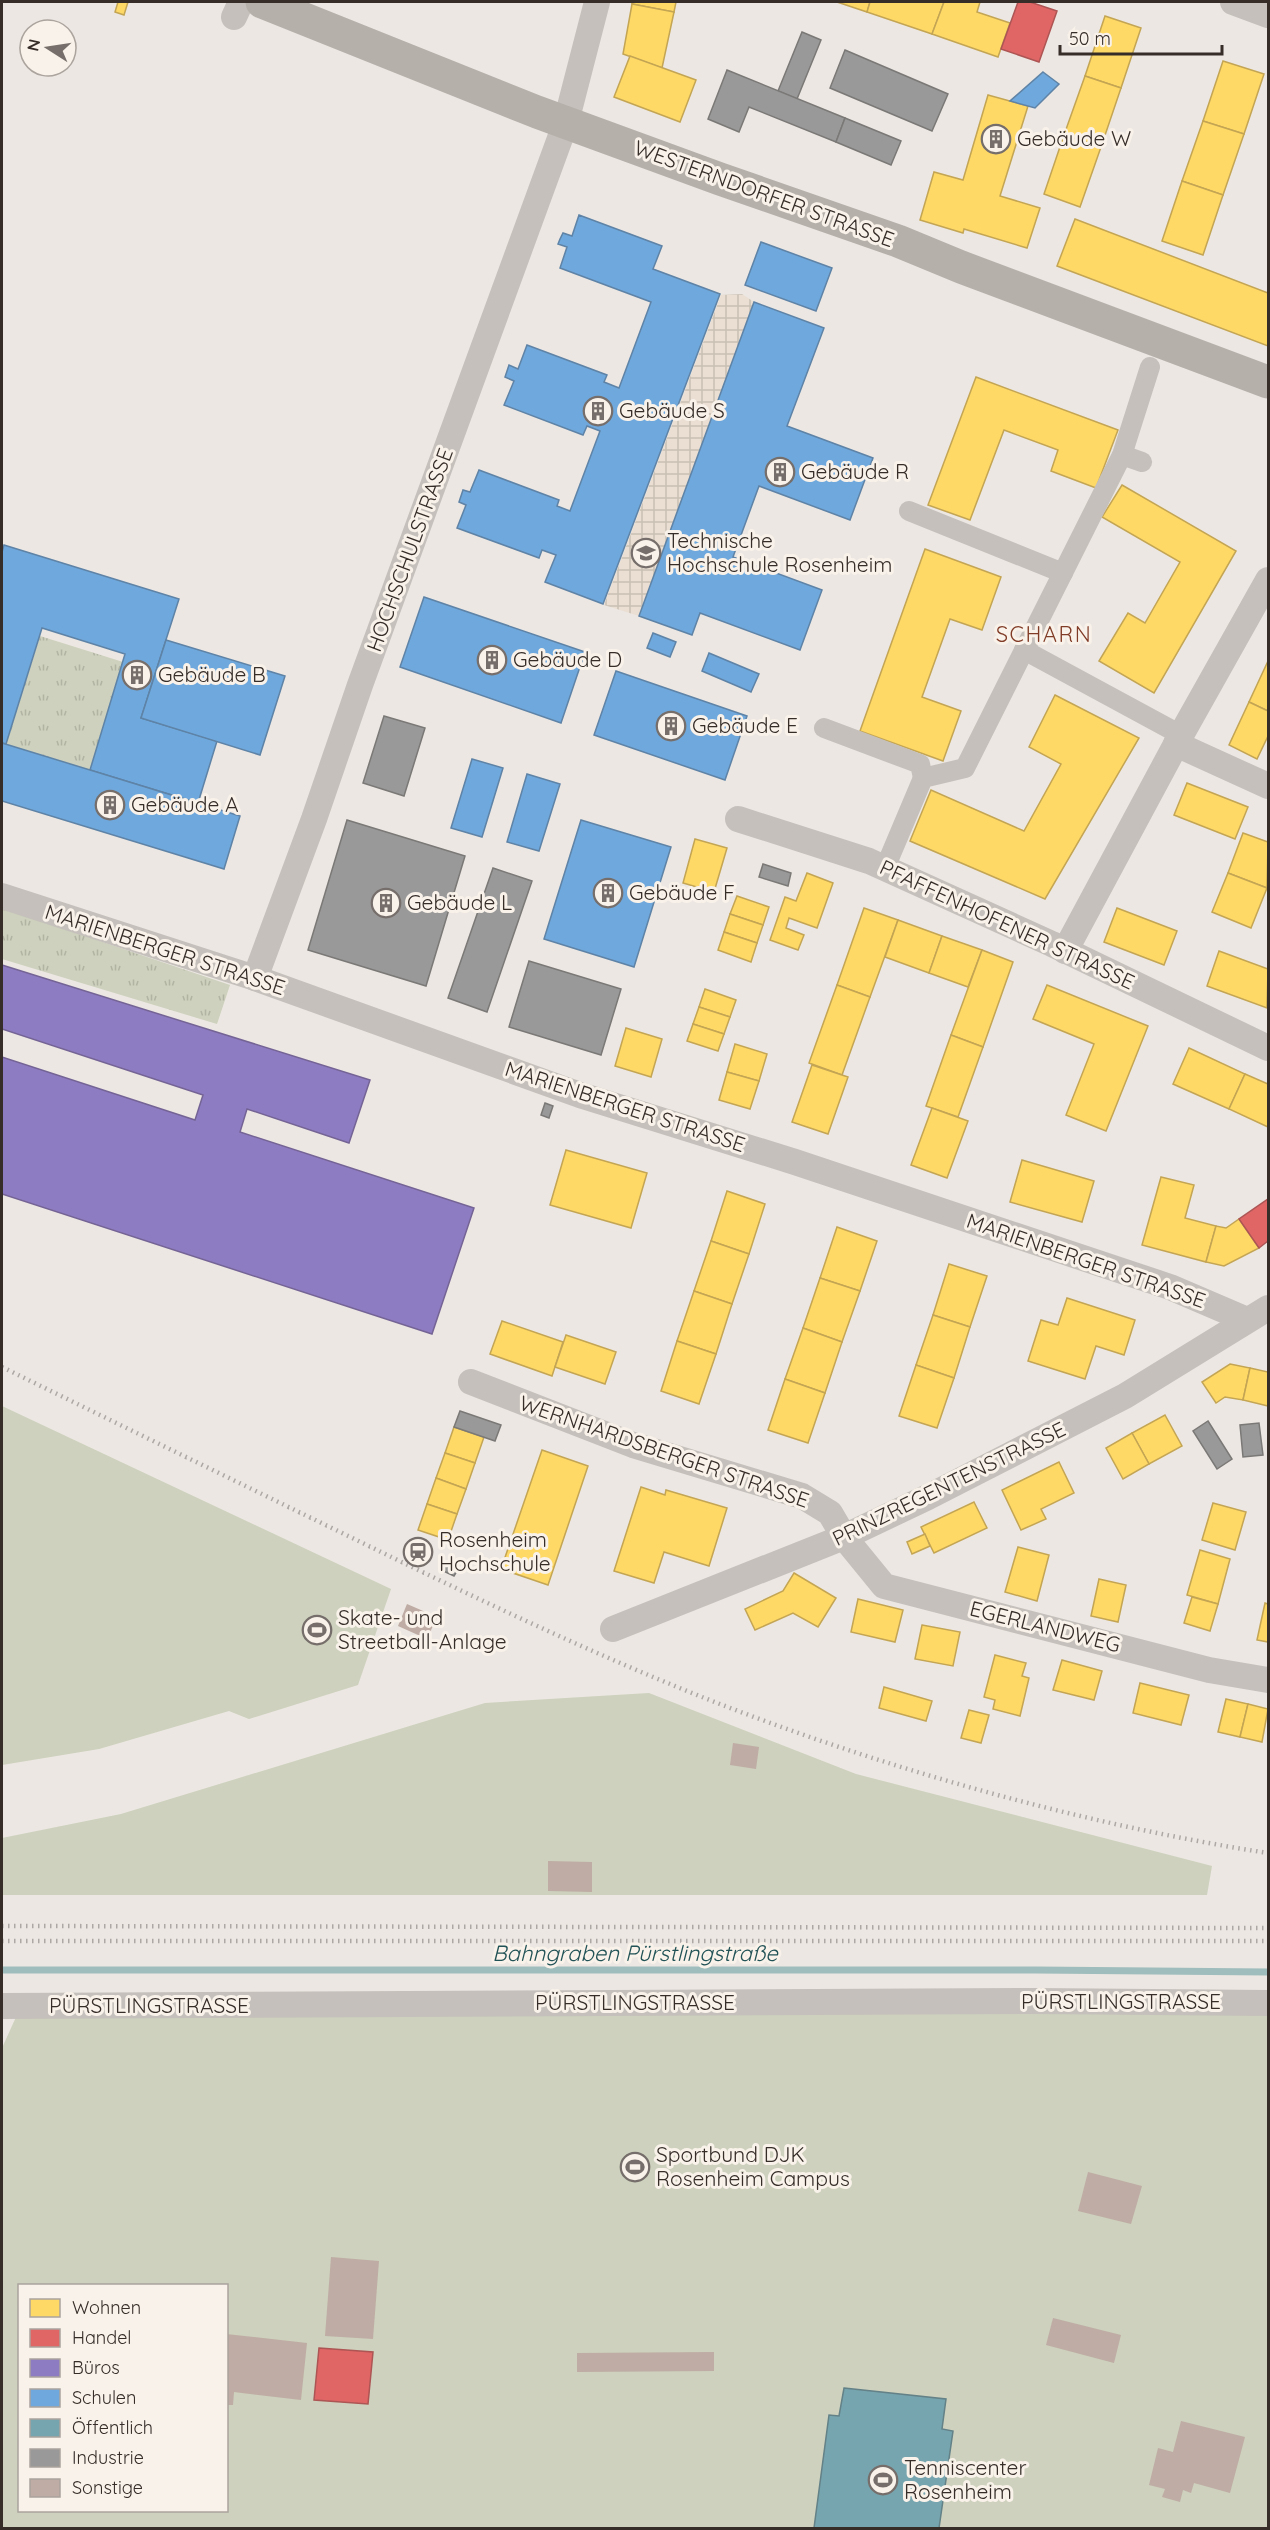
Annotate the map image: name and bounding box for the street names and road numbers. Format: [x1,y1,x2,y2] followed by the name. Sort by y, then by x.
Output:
[631,134,898,252] street label: WESTERNDORFER STRASSE
[360,444,458,655] street label: HOCHSCHULSTRASSE
[876,854,1139,995] street label: PFAFFENHOFENER STRASSE
[42,898,289,1000] street label: MARIENBERGER STRASSE
[502,1055,749,1157] street label: MARIENBERGER STRASSE
[963,1207,1209,1313] street label: MARIENBERGER STRASSE
[516,1389,813,1513] street label: WERNHARDSBERGER STRASSE
[828,1415,1069,1551] street label: PRINZREGENTENSTRASSE
[967,1595,1123,1657] street label: EGERLANDWEG
[1021,1988,1221,2014] street label: PÜRSTLINGSTRASSE
[535,1989,735,2015] street label: PÜRSTLINGSTRASSE
[49,1992,249,2018] street label: PÜRSTLINGSTRASSE

